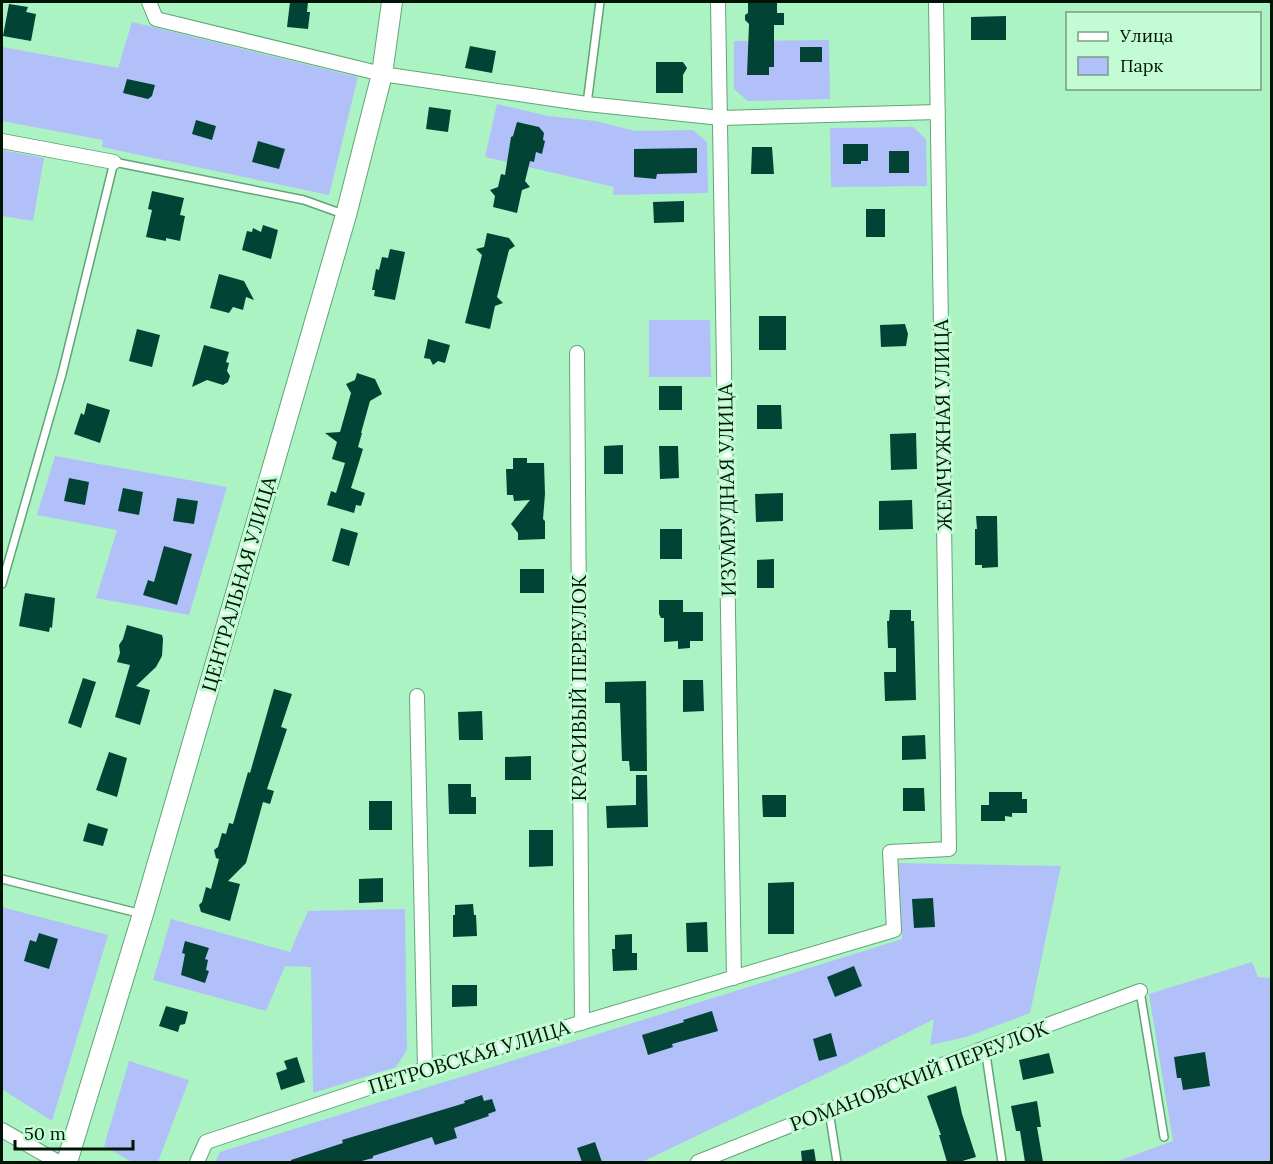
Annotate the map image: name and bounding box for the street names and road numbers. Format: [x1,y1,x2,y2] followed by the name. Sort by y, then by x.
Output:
[928,318,957,531] street label: ЖЕМЧУЖНАЯ УЛИЦА
[712,383,741,597] street label: ИЗУМРУДНАЯ УЛИЦА
[196,473,281,695] street label: ЦЕНТРАЛЬНАЯ УЛИЦА
[566,574,591,802] street label: КРАСИВЫЙ ПЕРЕУЛОК
[365,1014,573,1099] street label: ПЕТРОВСКАЯ УЛИЦА
[786,1015,1052,1136] street label: РОМАНОВСКИЙ ПЕРЕУЛОК

